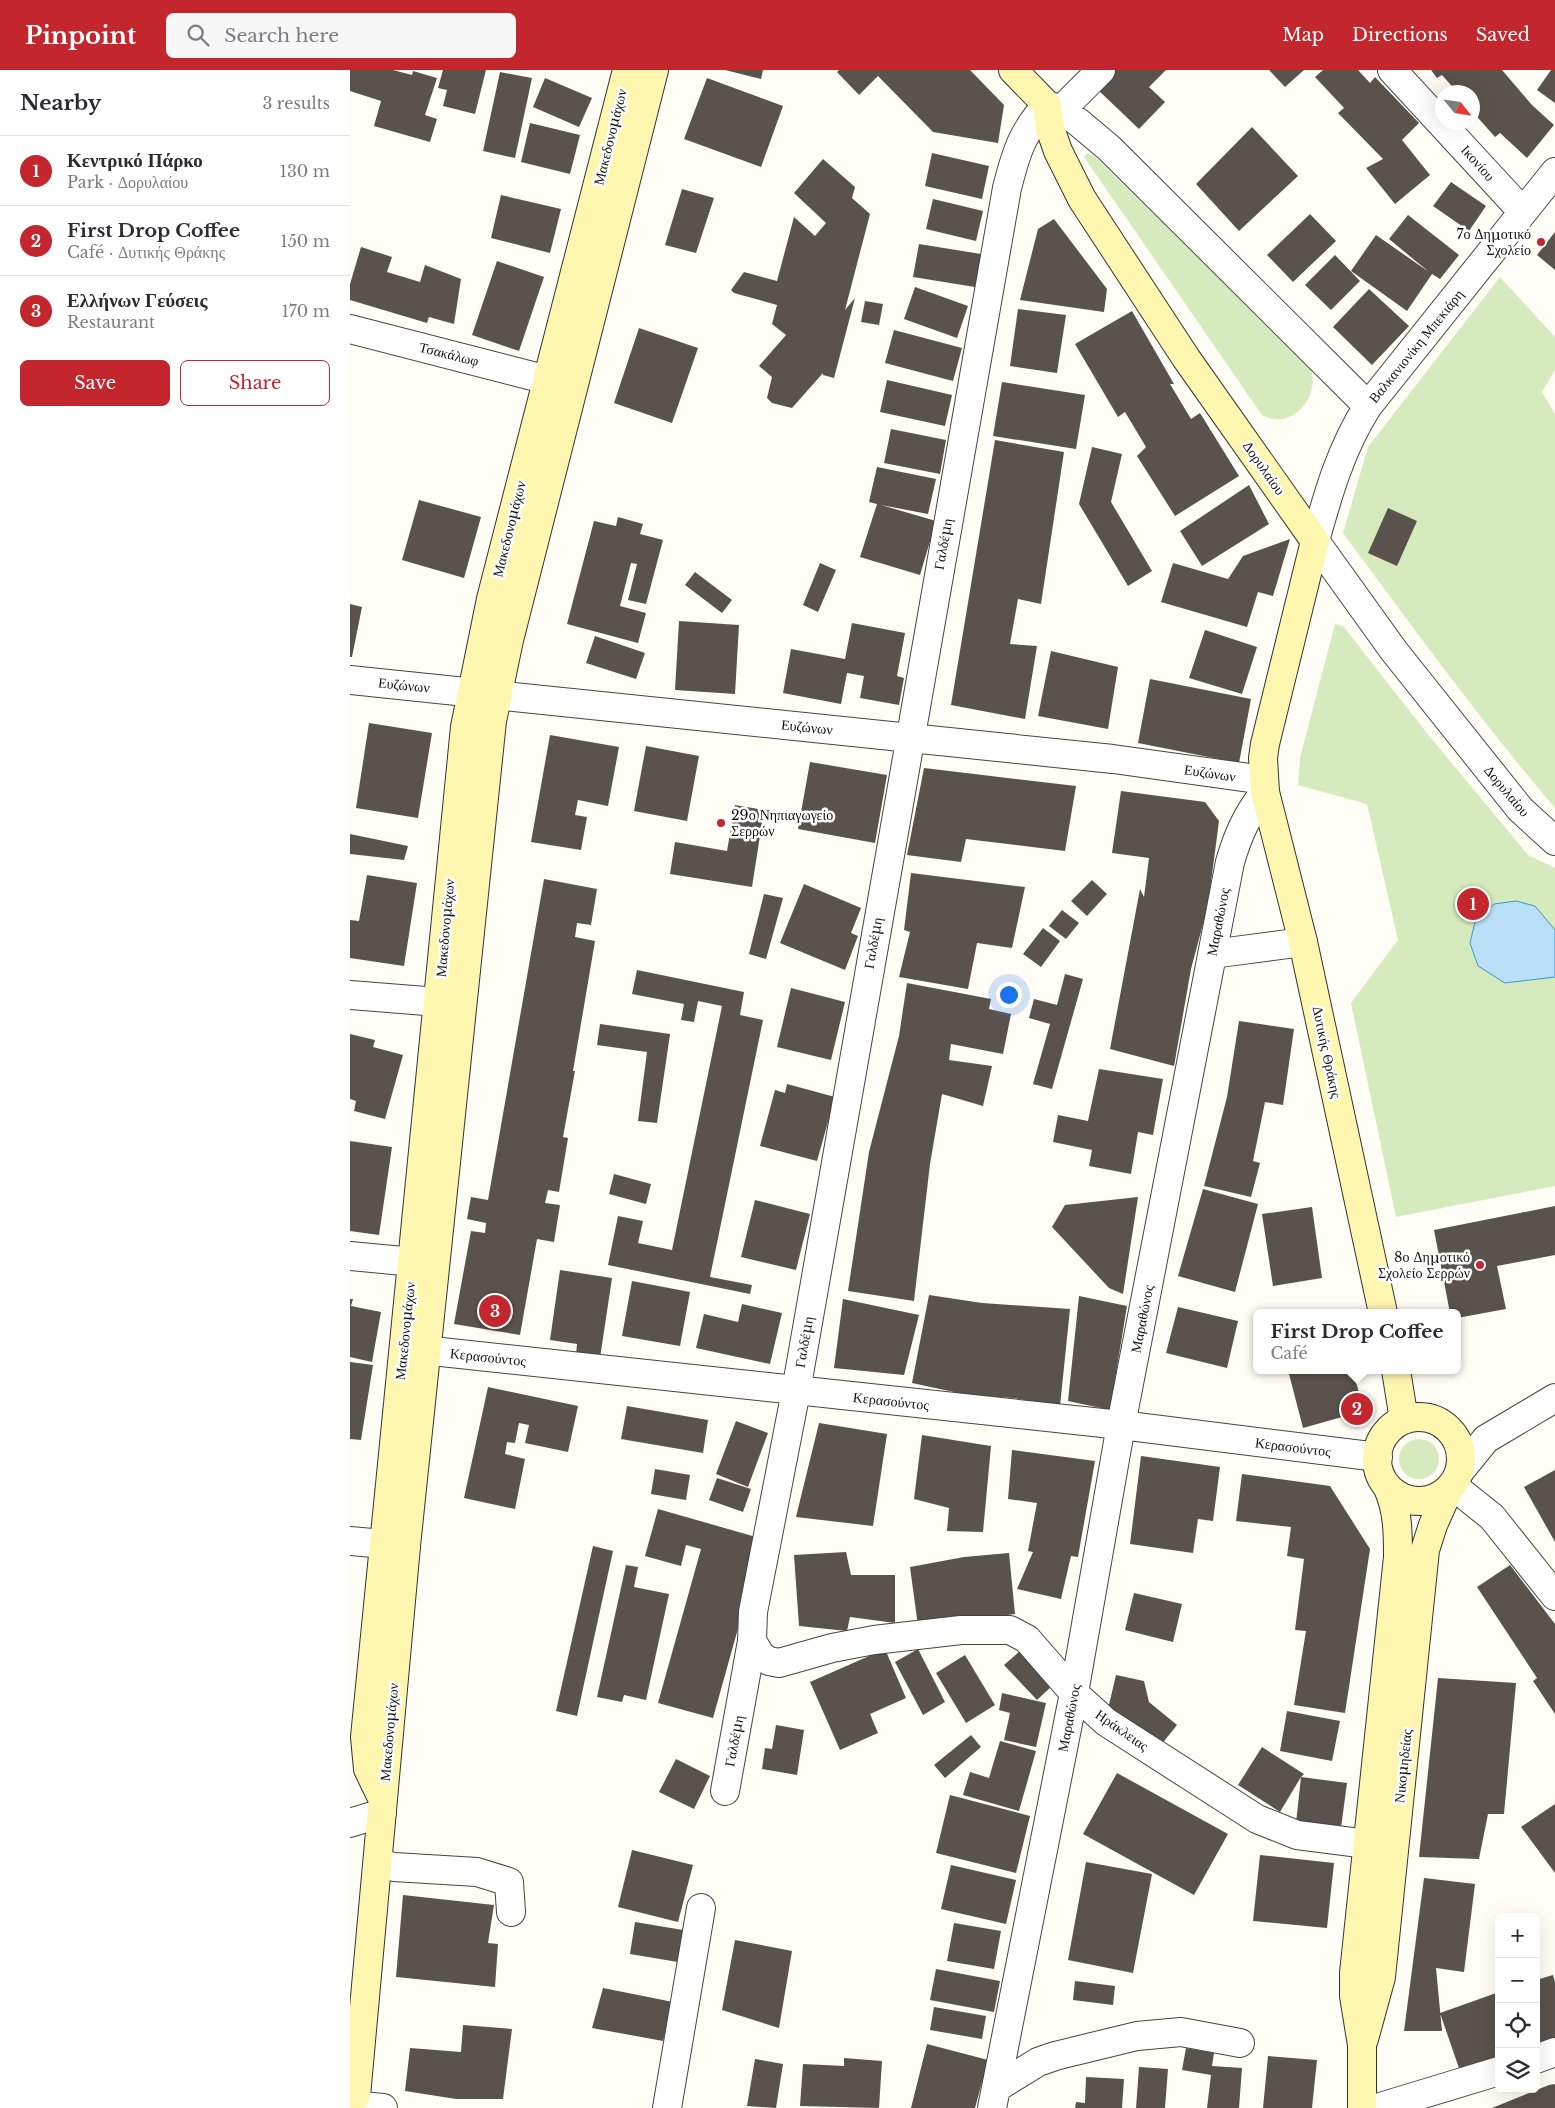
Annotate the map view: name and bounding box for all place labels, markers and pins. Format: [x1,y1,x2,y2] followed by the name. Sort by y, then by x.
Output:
[1456,225,1531,259] place label: 7ο Δημοτικό Σχολείο
[1535,236,1547,248] marker: 7ο Δημοτικό Σχολείο
[731,806,833,840] place label: 29ο Νηπιαγωγείο Σερρών
[715,817,727,829] marker: 29ο Νηπιαγωγείο Σερρών
[1457,885,1489,923] pin: 1
[1378,1248,1470,1282] place label: 8ο Δημοτικό Σχολείο Σερρών
[1474,1259,1486,1271] marker: 8ο Δημοτικό Σχολείο Σερρών
[479,1292,511,1330] pin: 3
[1341,1390,1373,1428] pin: 2

